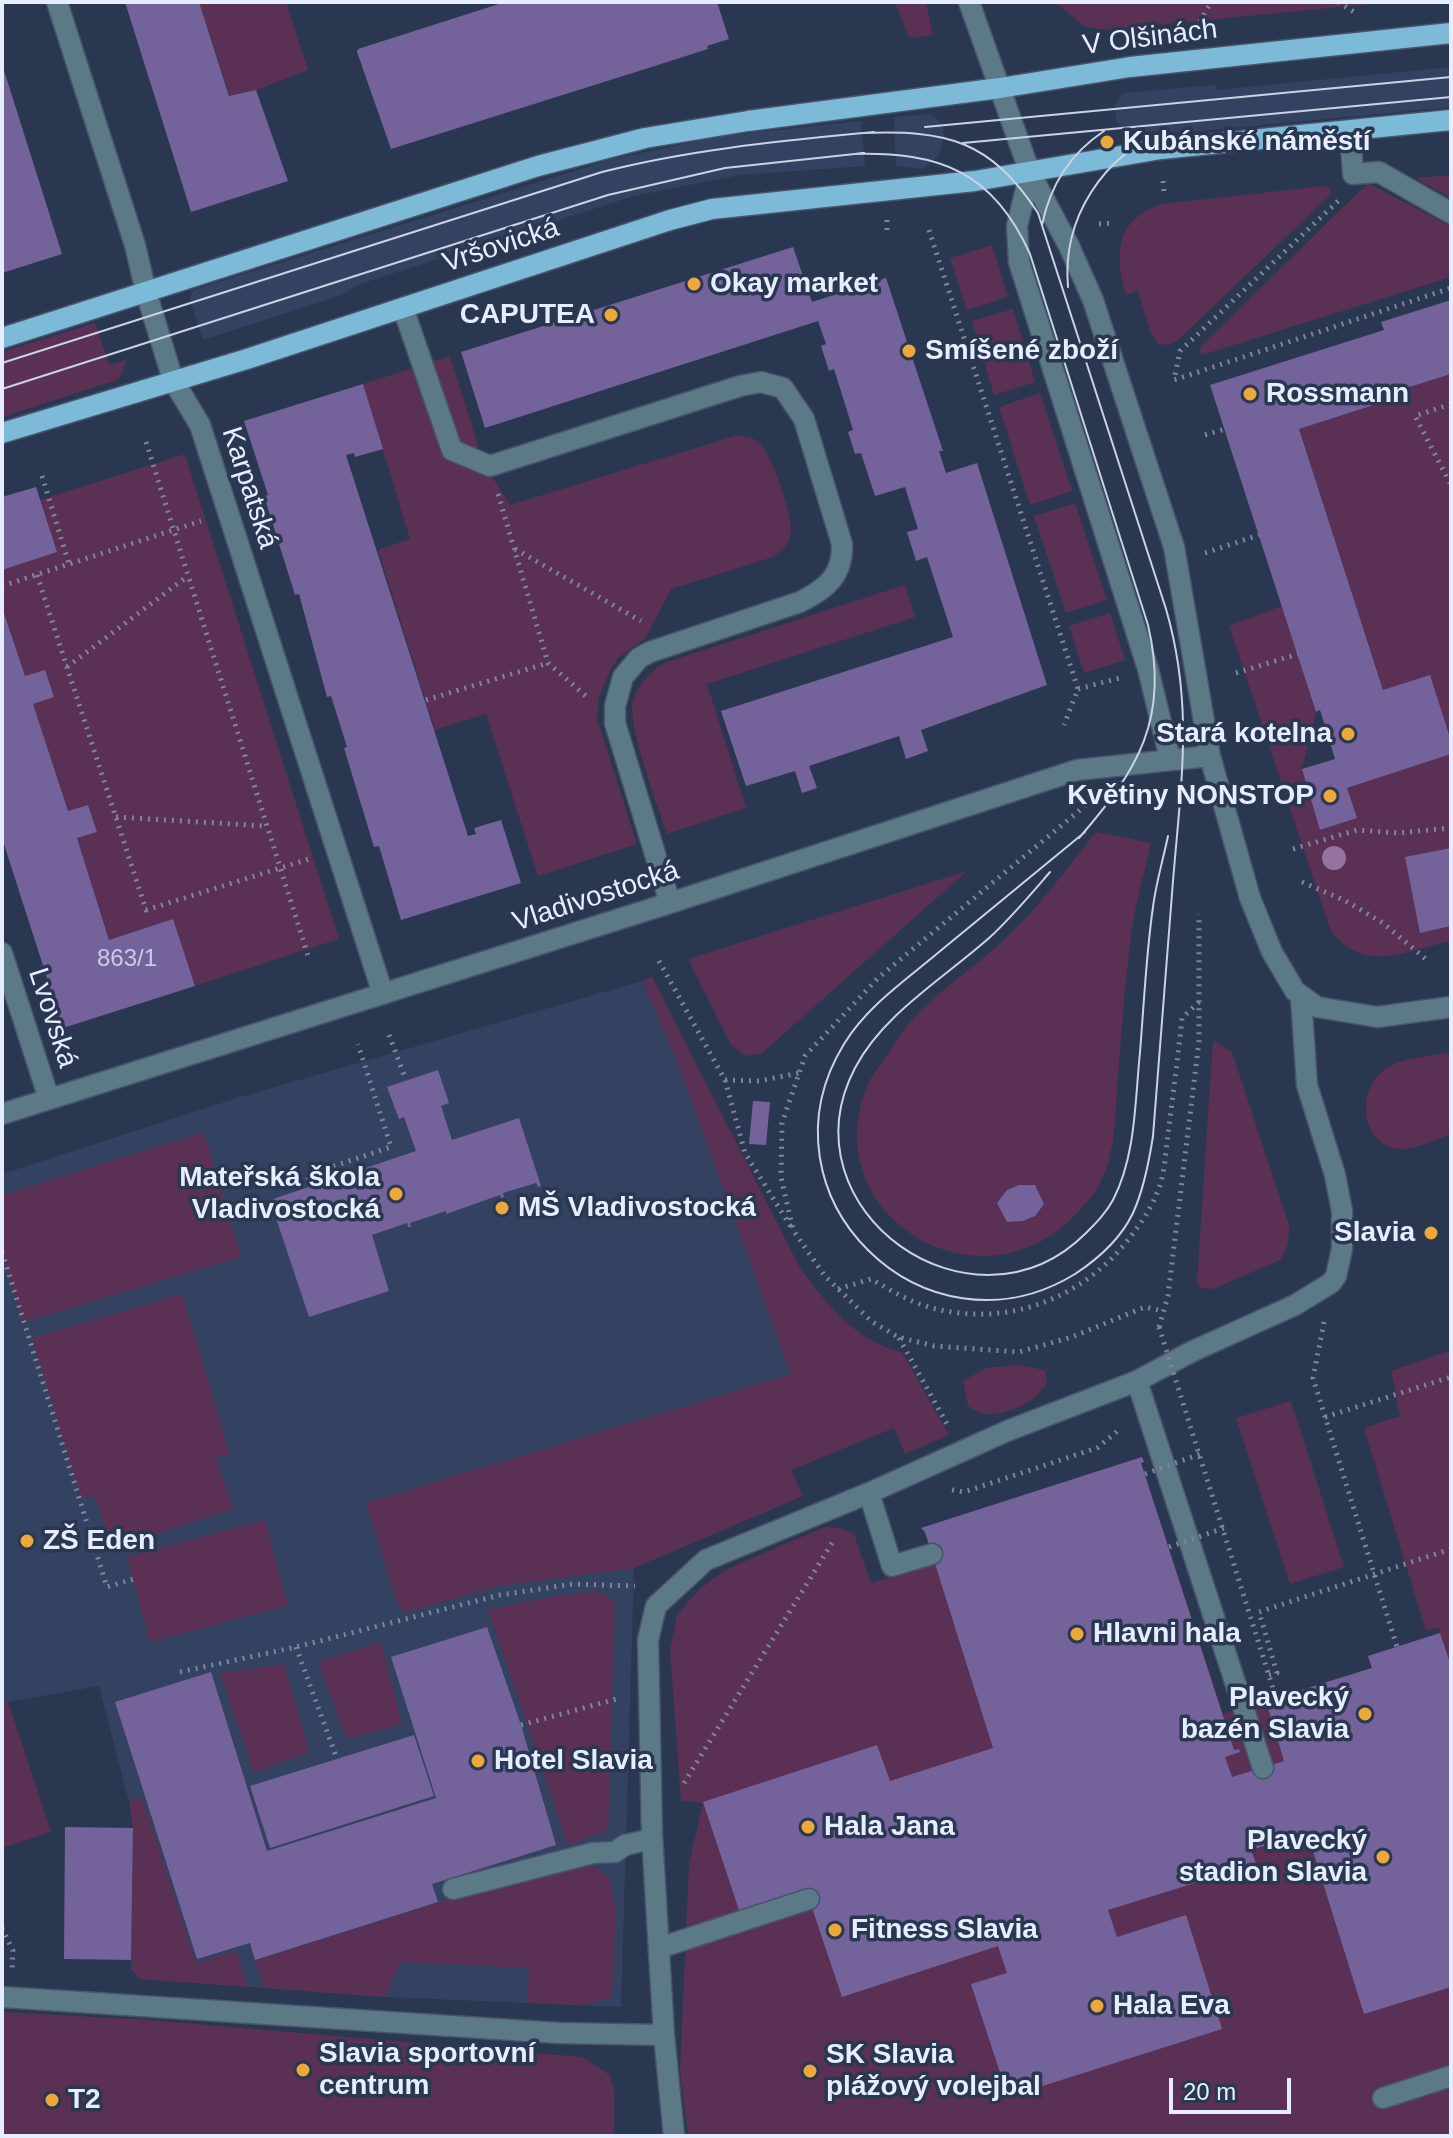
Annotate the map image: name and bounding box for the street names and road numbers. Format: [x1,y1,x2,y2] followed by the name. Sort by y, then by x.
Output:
[1081,13,1219,63] street label: V Olšinách
[439,211,563,281] street label: Vršovická
[214,423,284,553] street label: Karpatská
[509,854,683,940] street label: Vladivostocká
[20,964,84,1072] street label: Lvovská

